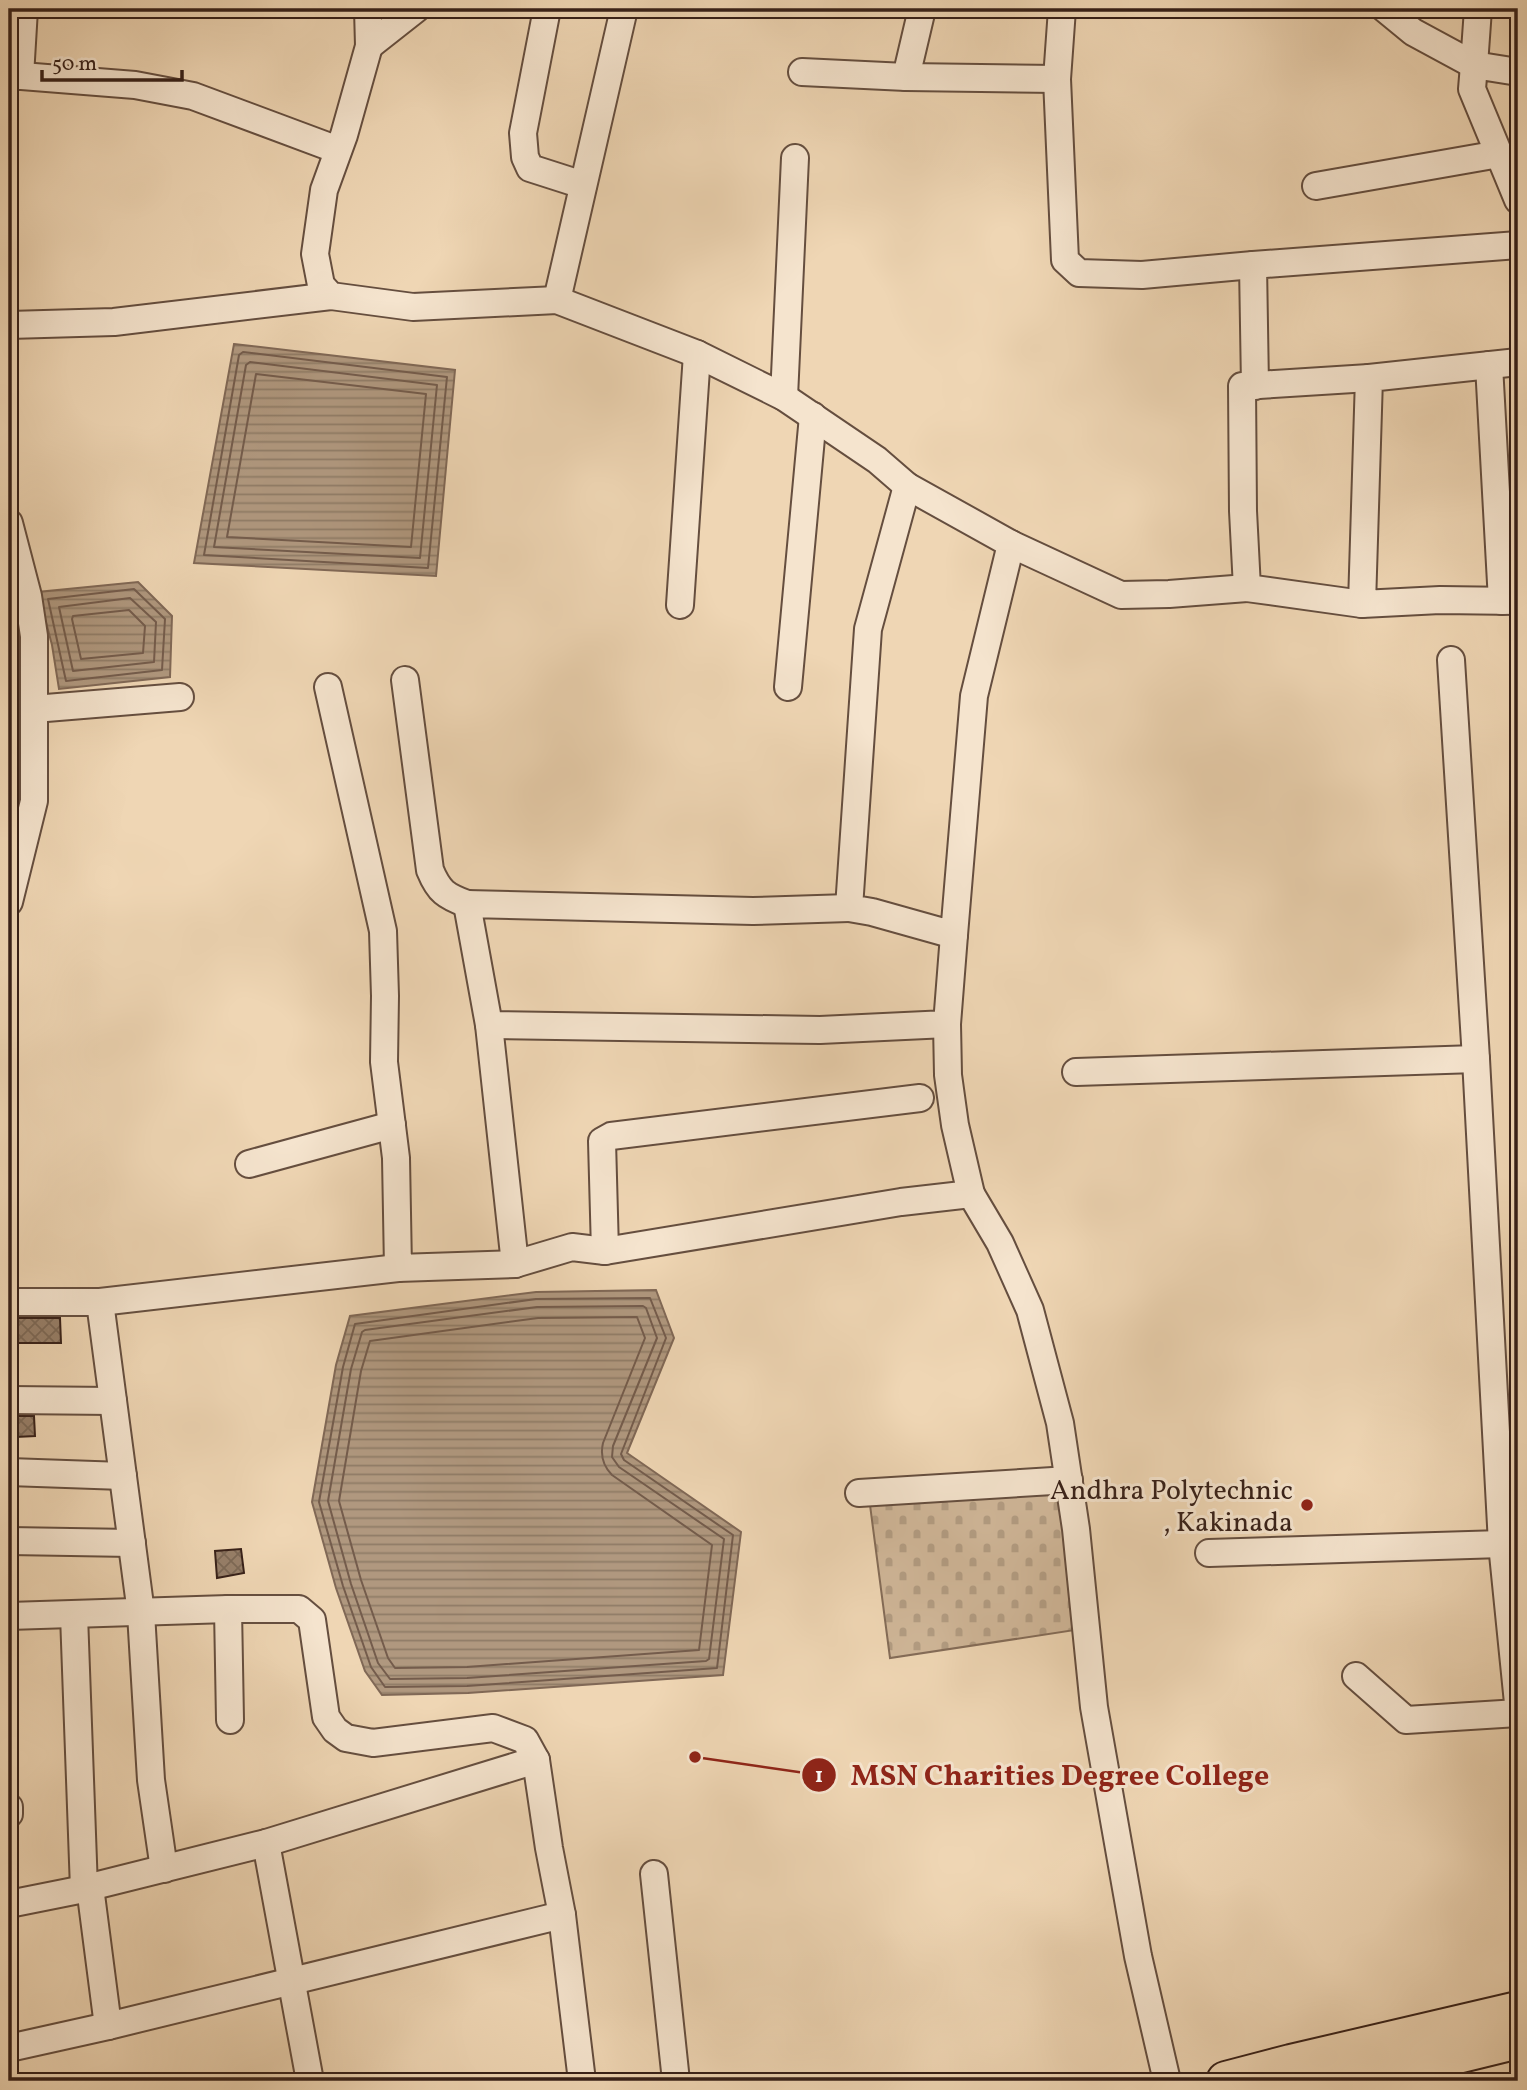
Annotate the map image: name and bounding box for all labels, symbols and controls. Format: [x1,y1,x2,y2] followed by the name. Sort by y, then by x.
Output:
[42,38,182,82] scale bar
[52,50,97,79] text: 50 m
[1050,1472,1293,1543] place label: Andhra Polytechnic , Kakinada
[1299,1497,1315,1513] marker: Andhra Polytechnic , Kakinada
[802,1749,1284,1800] callout: MSN Charities Degree College
[851,1756,1269,1798] text: MSN Charities Degree College
[815,1762,823,1791] text: 1

